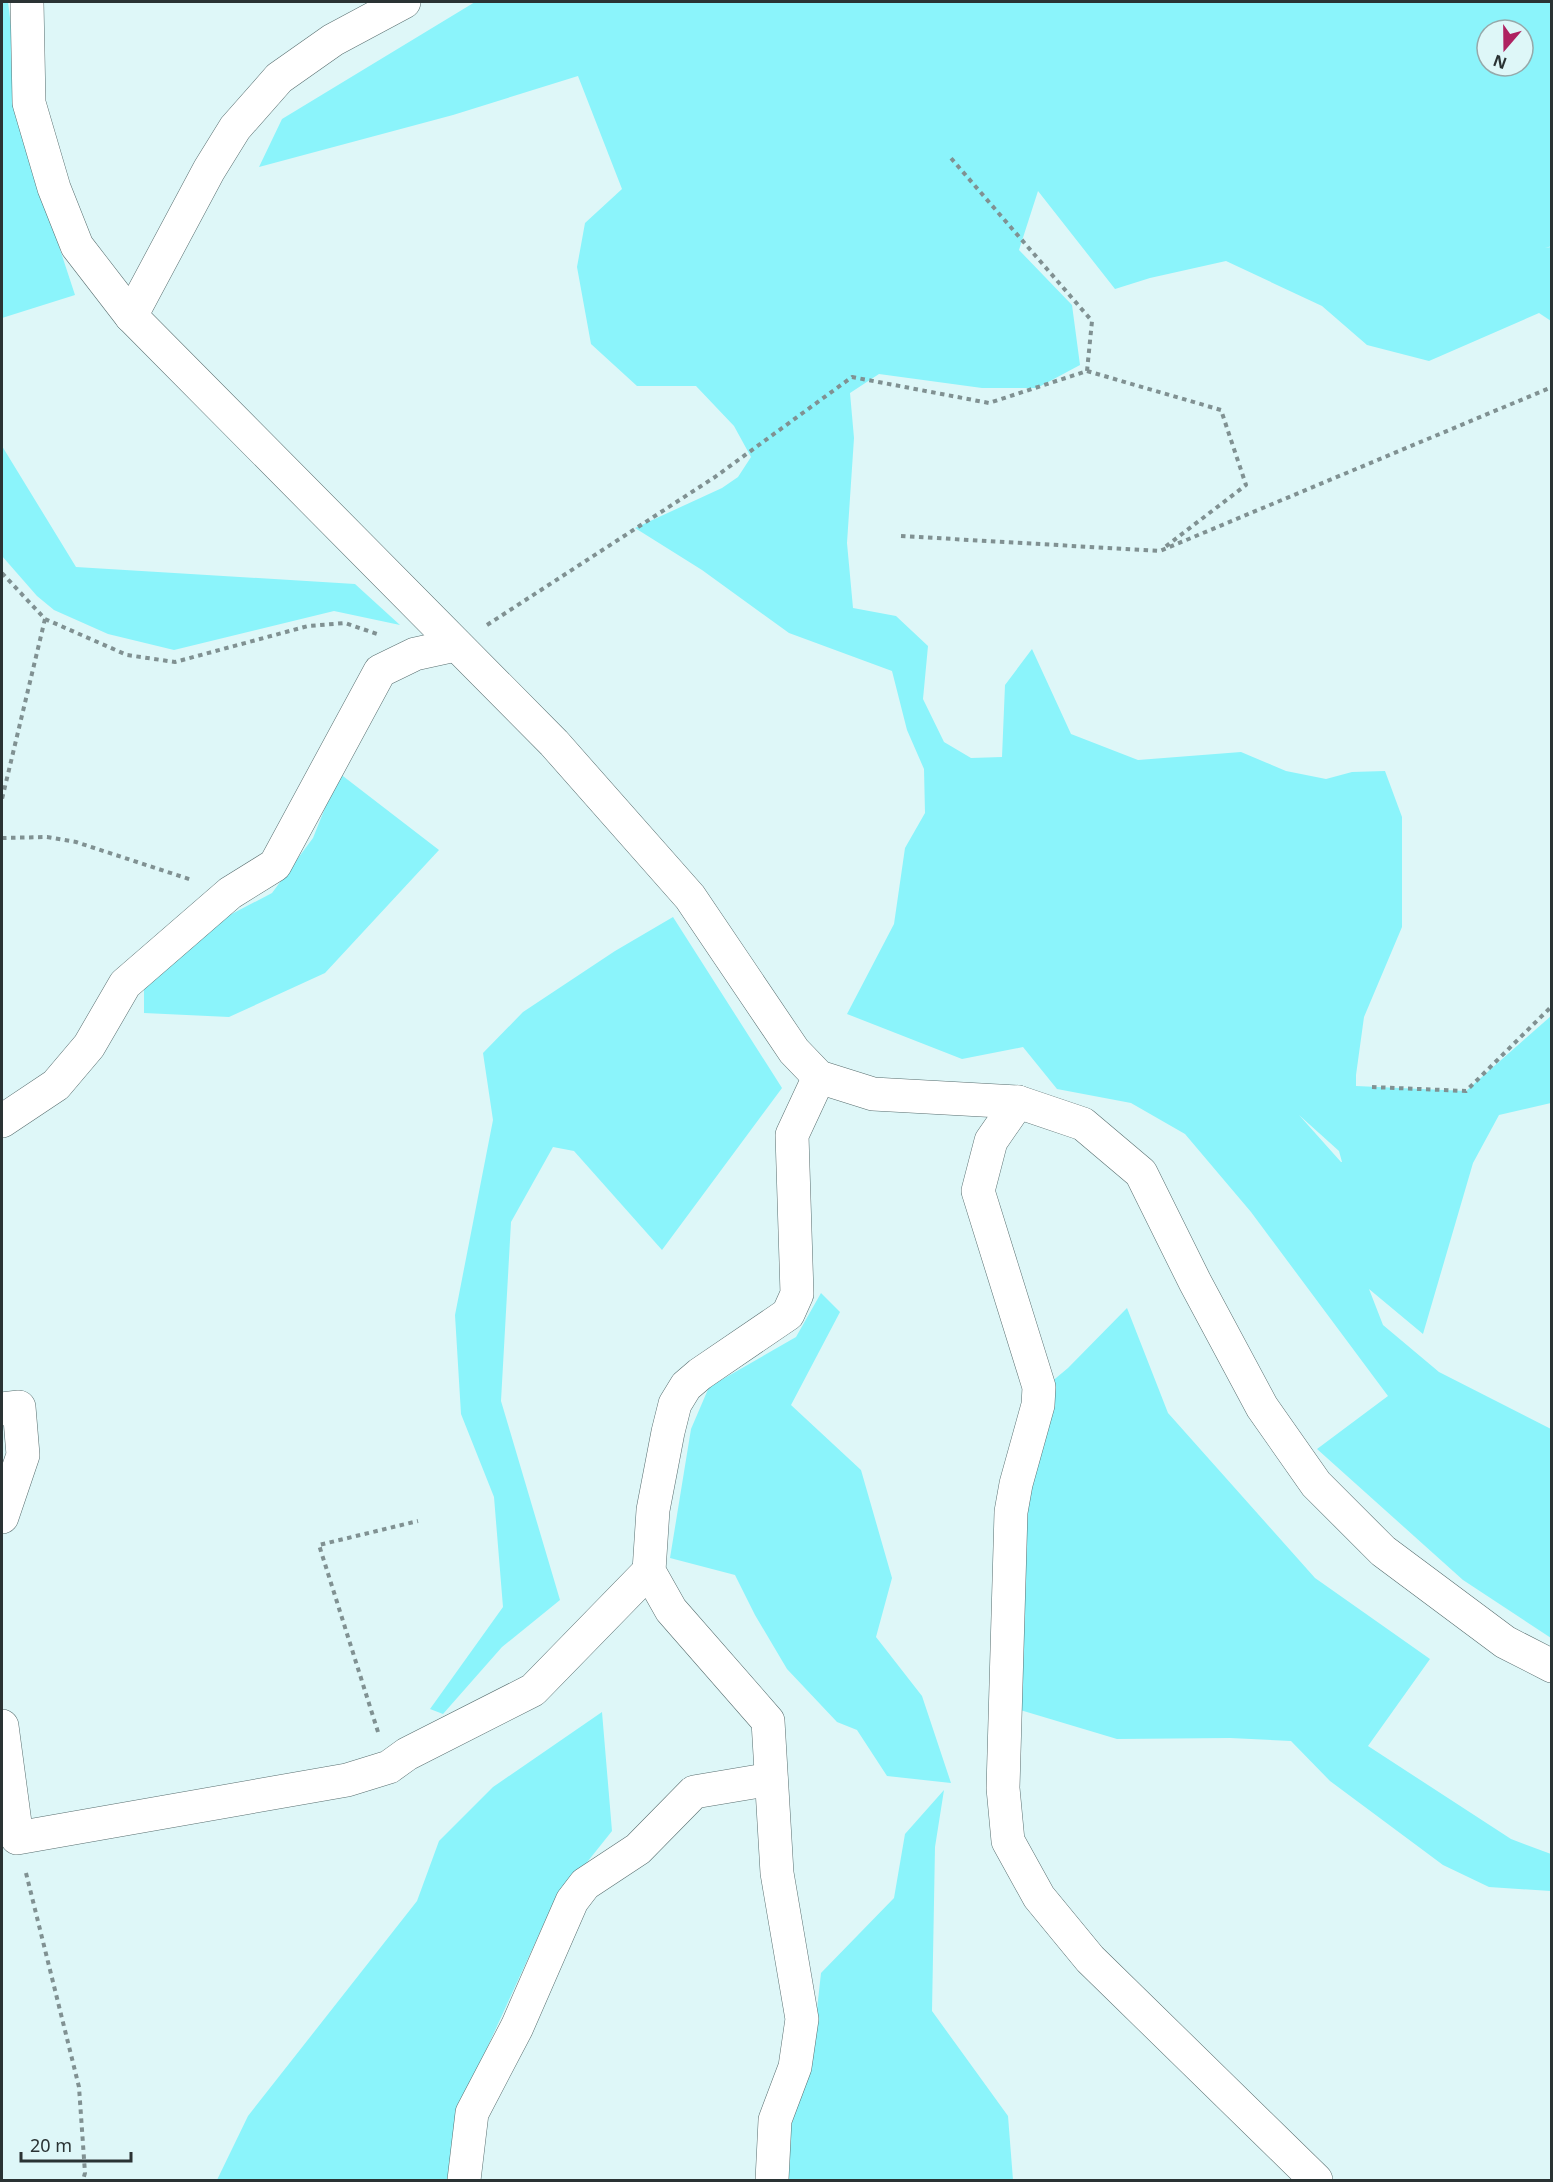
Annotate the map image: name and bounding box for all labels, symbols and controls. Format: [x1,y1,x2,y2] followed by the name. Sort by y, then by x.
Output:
[1475,18,1535,78] north arrow
[1490,50,1510,75] text: N
[21,2125,130,2163] scale bar
[30,2133,72,2157] text: 20 m

